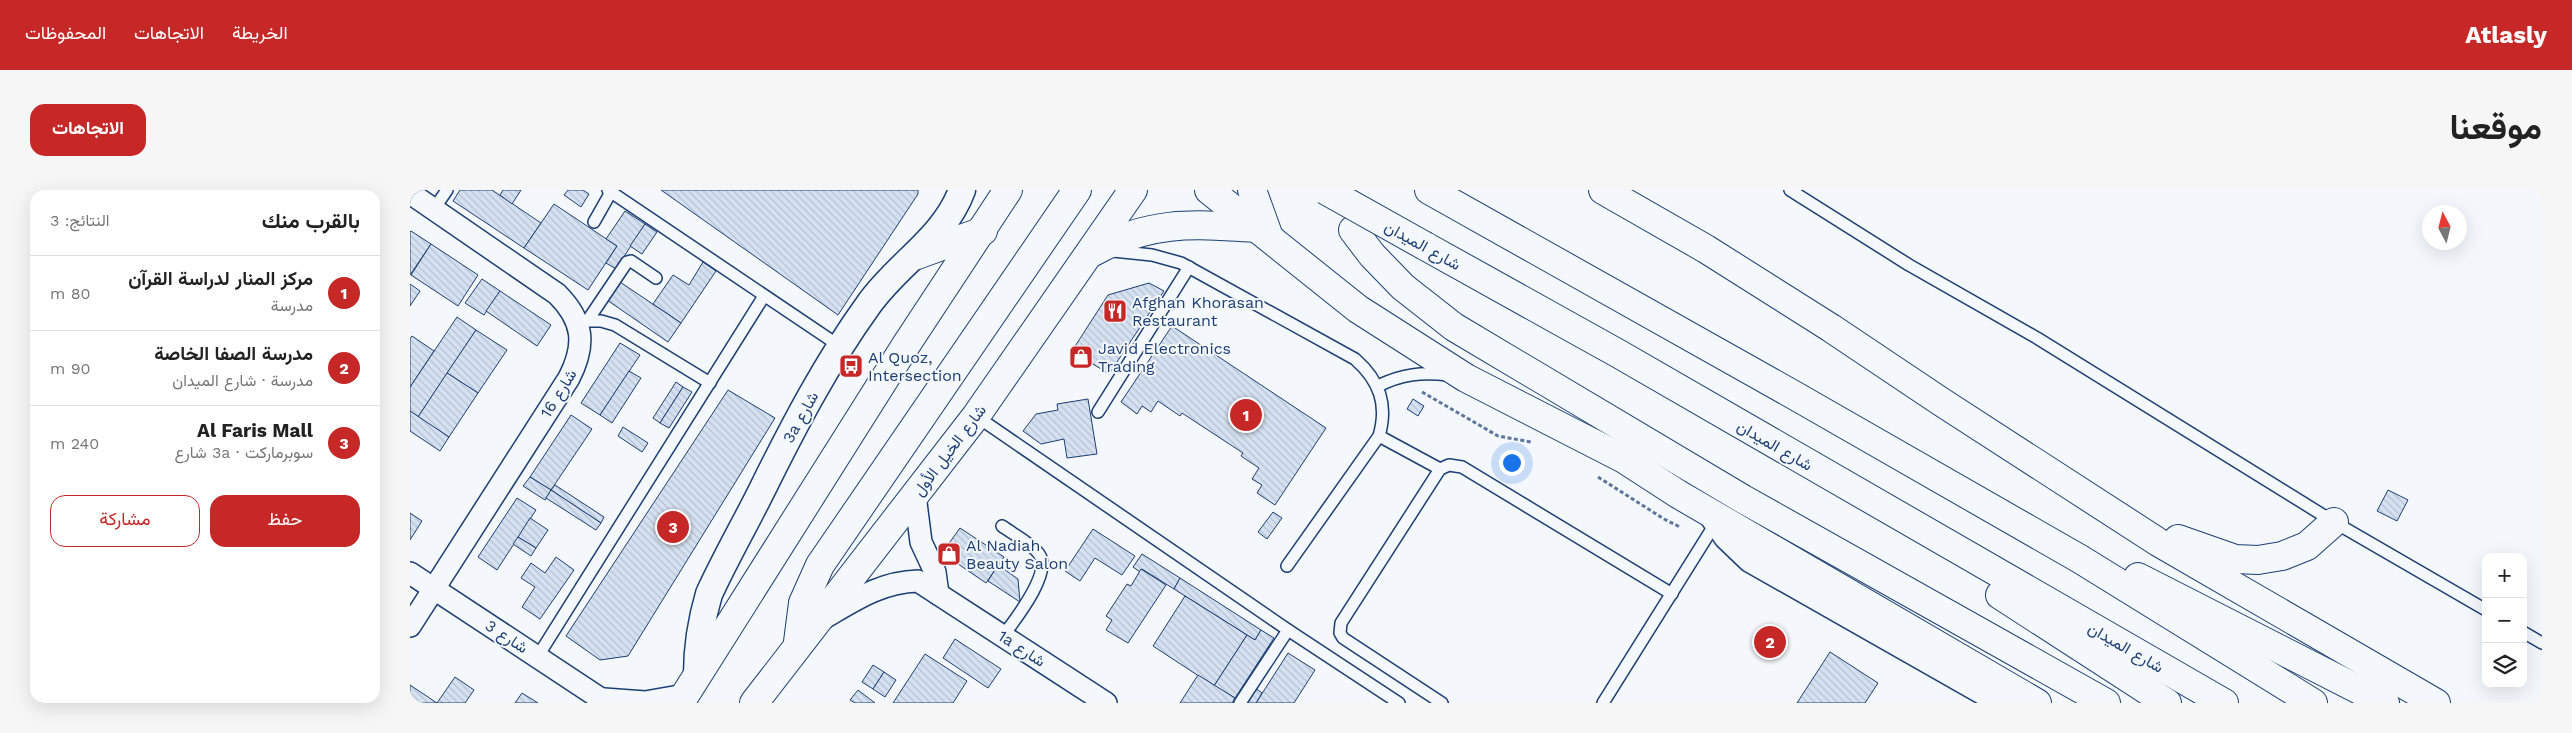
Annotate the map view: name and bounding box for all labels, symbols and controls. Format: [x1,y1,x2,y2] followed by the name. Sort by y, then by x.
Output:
[2465,21,2547,49] text: Atlasly
[25,22,106,43] text: المحفوظات
[134,22,204,43] text: الاتجاهات
[232,22,288,43] text: الخريطة
[30,104,146,156] button: الاتجاهات
[2449,106,2542,148] text: موقعنا
[2422,205,2467,250] north arrow
[262,208,360,233] text: بالقرب منك
[50,211,109,230] text: النتائج: 3
[1380,217,1464,276] street label: شارع الميدان
[128,267,313,290] text: مركز المنار لدراسة القرآن
[50,284,91,303] text: 80 m
[341,284,347,303] text: 1
[1132,293,1264,330] place label: Afghan Khorasan Restaurant
[271,296,313,315] text: مدرسة
[1102,298,1128,324] restaurant icon: Afghan Khorasan Restaurant
[1098,339,1231,376] place label: Javid Electronics Trading
[154,342,313,365] text: مدرسة الصفا الخاصة
[1068,344,1094,370] shop icon: Javid Electronics Trading
[868,348,962,385] place label: Al Quoz, Intersection
[838,353,864,379] bus stop icon: Al Quoz, Intersection
[50,359,91,378] text: 90 m
[339,359,349,378] text: 2
[536,365,582,422] street label: شارع 16
[172,371,313,390] text: مدرسة · شارع الميدان
[779,388,824,447] street label: 3a شارع
[1230,396,1262,434] pin: 1
[909,401,992,501] street label: شارع الخيل الأول
[1733,416,1816,476] street label: شارع الميدان
[197,419,313,442] text: Al Faris Mall
[50,434,99,453] text: 240 m
[339,434,349,453] text: 3
[174,443,313,462] text: سوبرماركت · 3a شارع
[1499,450,1525,476] your location
[50,495,200,547] button: مشاركة
[210,495,360,547] button: حفظ
[657,508,689,546] pin: 3
[966,536,1068,573] place label: Al Nadiah Beauty Salon
[936,541,962,567] shop icon: Al Nadiah Beauty Salon
[2482,553,2527,688] map controls
[2482,553,2527,598] button: +
[2482,598,2527,643] button: −
[481,616,532,659] street label: شارع 3
[2084,618,2167,678] street label: شارع الميدان
[1754,623,1786,661] pin: 2
[993,626,1049,672] street label: 1a شارع
[2482,643,2527,688] button: layers

